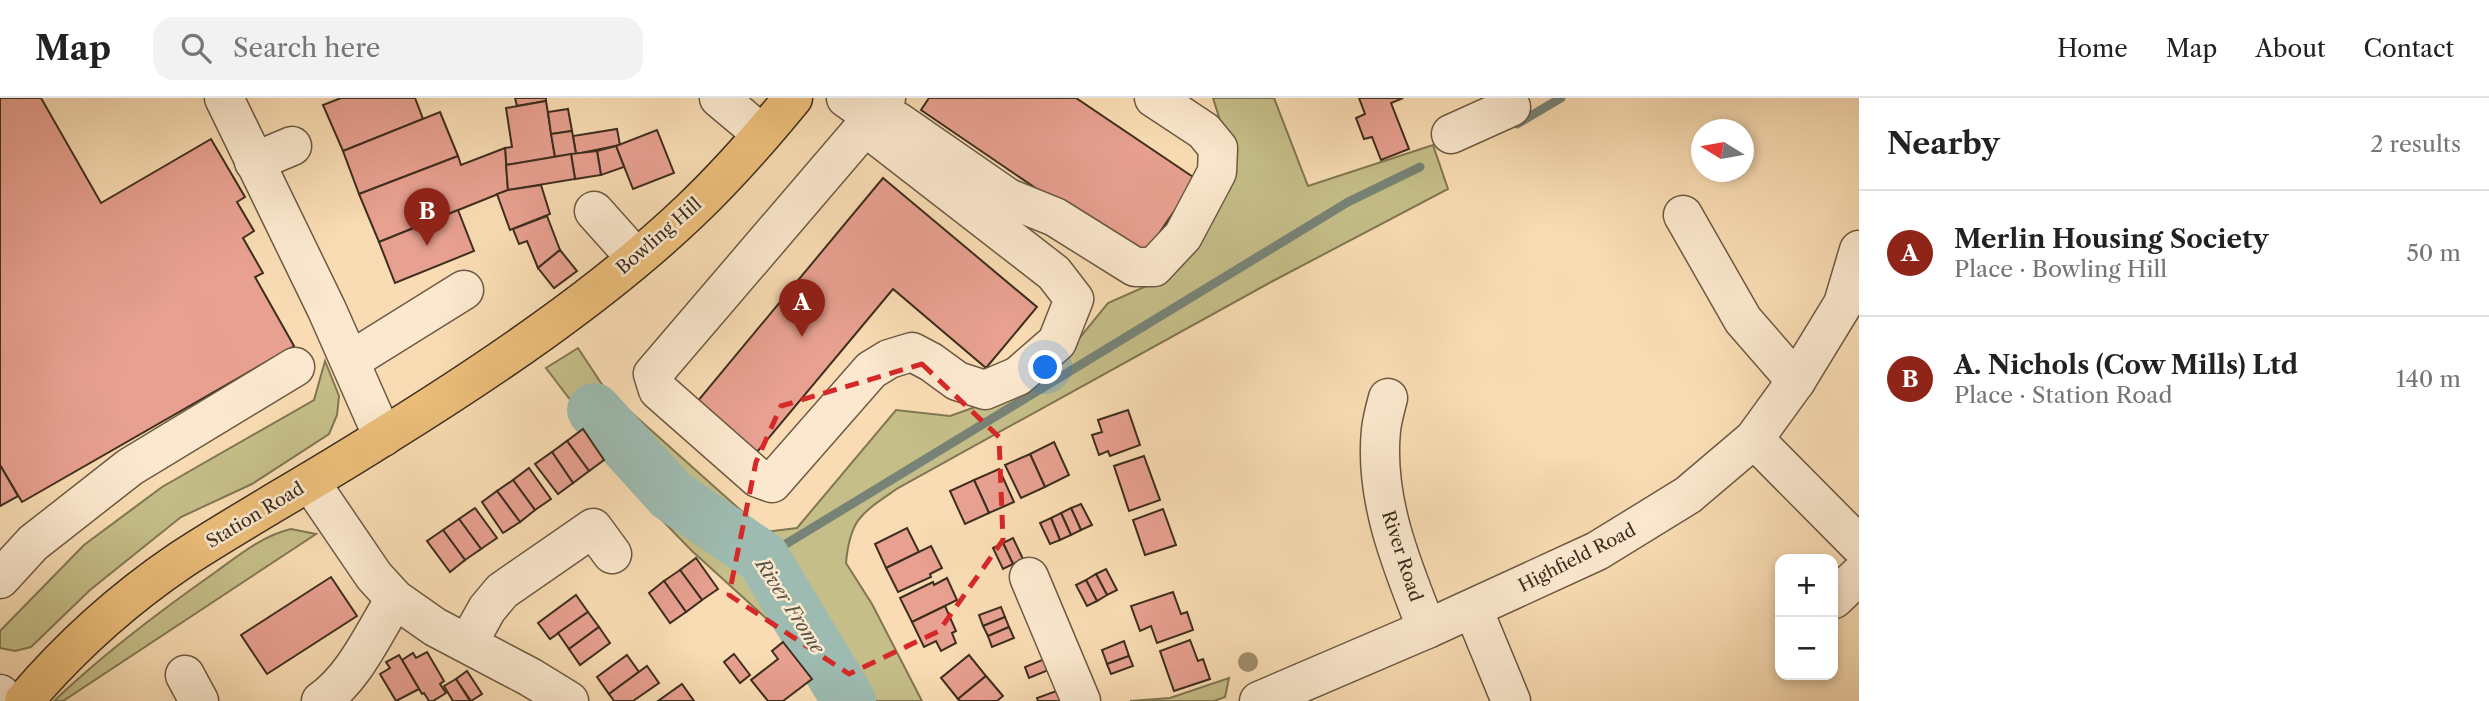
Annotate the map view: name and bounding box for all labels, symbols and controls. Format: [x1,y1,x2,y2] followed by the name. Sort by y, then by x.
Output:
[153,17,643,80] search box
[35,28,111,69] text: Map
[177,29,215,67] icon: search
[233,32,380,64] text: Search here
[2057,34,2128,63] text: Home
[2166,34,2217,63] text: Map
[2255,34,2326,63] text: About
[2364,34,2454,63] text: Contact
[1691,119,1754,182] north arrow
[1887,125,2000,162] text: Nearby
[2370,130,2461,158] text: 2 results
[404,188,450,246] pin: B
[612,193,706,279] street label: Bowling Hill
[1954,223,2268,255] text: Merlin Housing Society
[1901,239,1919,267] text: A
[2406,239,2461,267] text: 50 m
[1954,255,2167,283] text: Place · Bowling Hill
[779,279,825,337] pin: A
[1954,349,2298,381] text: A. Nichols (Cow Mills) Ltd
[1028,350,1062,384] your location
[1901,365,1919,393] text: B
[2396,365,2461,393] text: 140 m
[1954,381,2173,409] text: Place · Station Road
[202,477,308,553] street label: Station Road
[1377,508,1427,604] street label: River Road
[1515,519,1639,597] street label: Highfield Road
[750,553,830,659] water label: River Frome
[1775,554,1838,680] map controls
[1775,554,1838,617] button: +
[1775,617,1838,680] button: −

